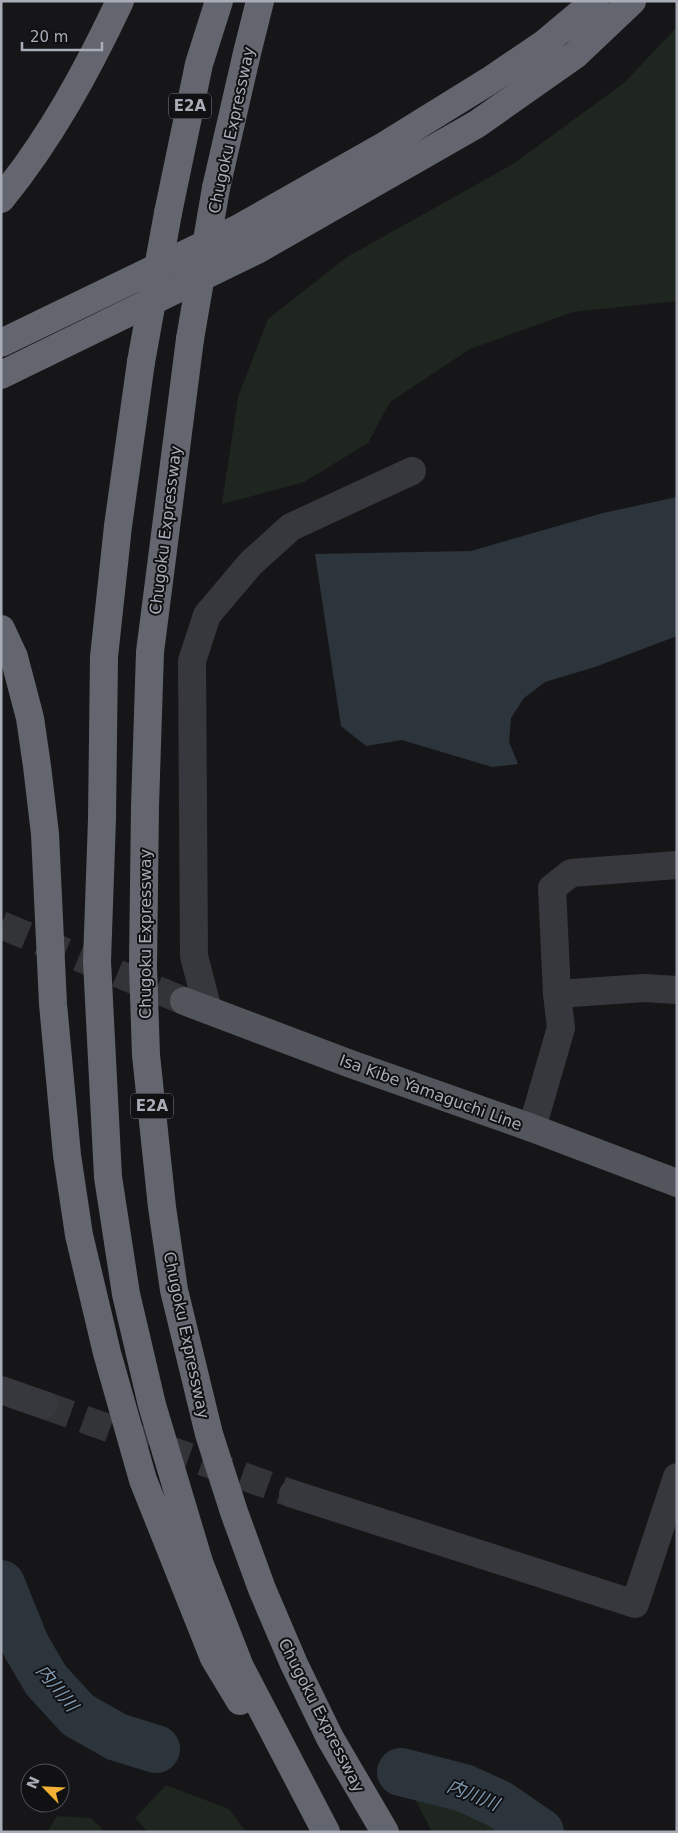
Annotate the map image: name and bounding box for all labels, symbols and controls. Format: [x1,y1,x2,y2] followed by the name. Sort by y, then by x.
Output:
[22,20,102,52] scale bar
[30,28,68,46] text: 20 m
[204,45,258,215] street label: Chugoku Expressway
[169,94,211,118] road number: E2A
[146,444,185,616] street label: Chugoku Expressway
[136,849,155,1019] street label: Chugoku Expressway
[337,1051,525,1134] street label: Isa Kibe Yamaguchi Line
[131,1094,173,1118] road number: E2A
[160,1250,214,1420] street label: Chugoku Expressway
[274,1635,369,1795] street label: Chugoku Expressway
[32,1660,84,1717] water label: 内川川
[20,1763,70,1813] north arrow
[23,1774,43,1791] text: N
[444,1775,504,1815] water label: 内川川

